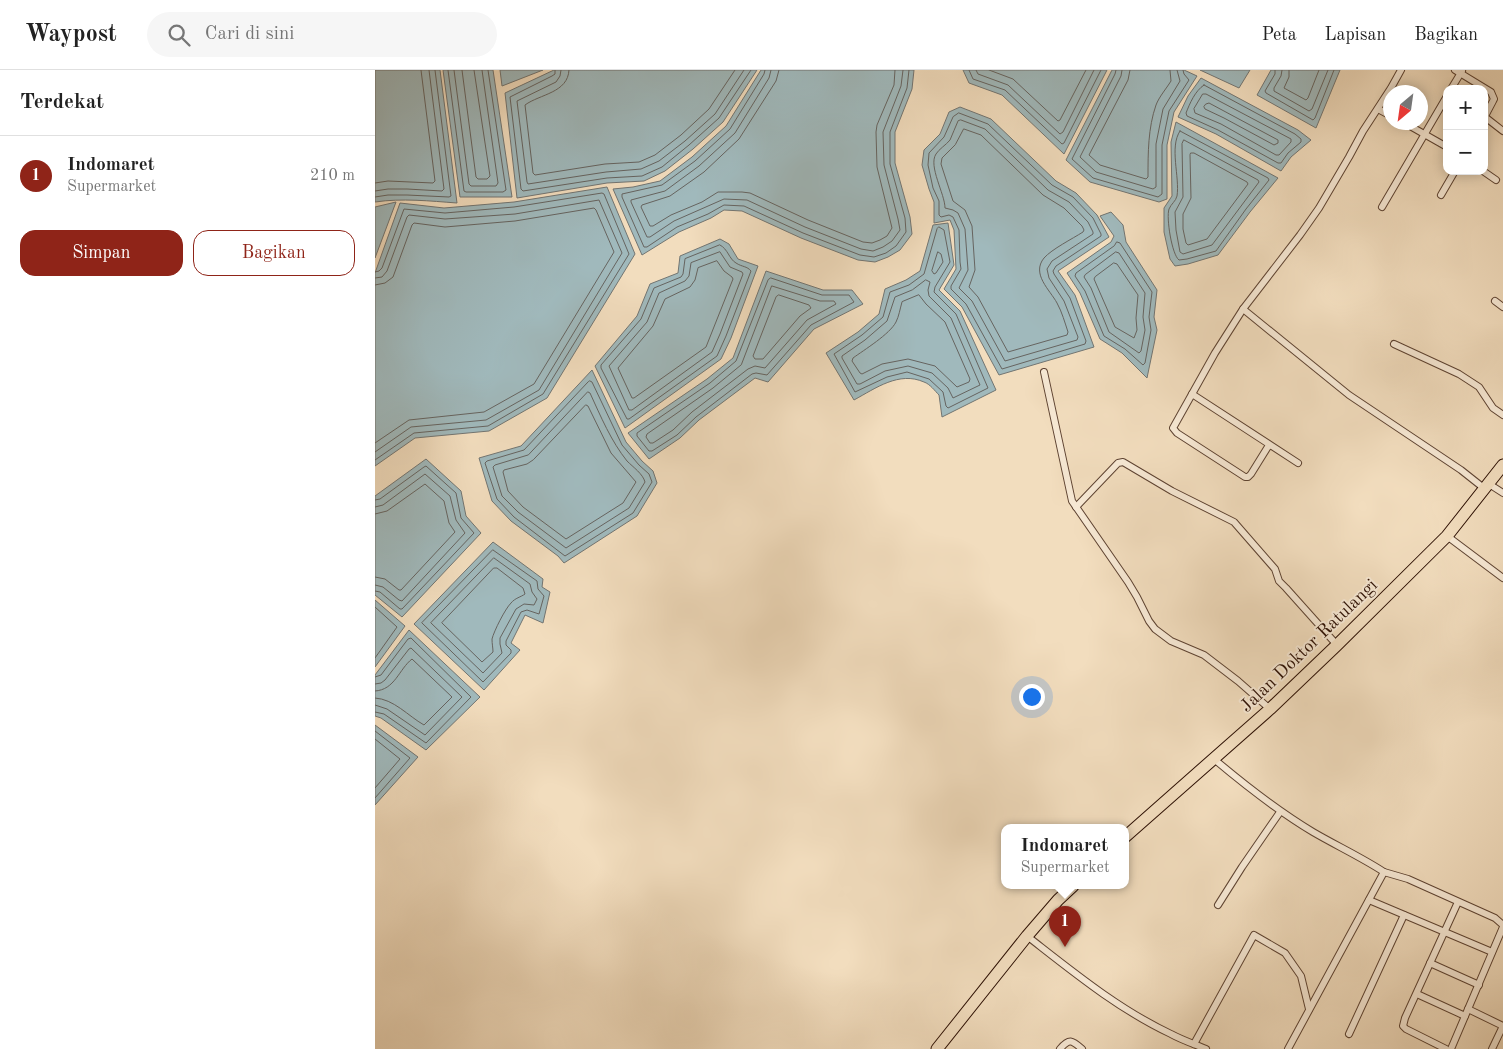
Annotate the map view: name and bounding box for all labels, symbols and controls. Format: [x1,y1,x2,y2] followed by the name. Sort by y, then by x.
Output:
[147,12,497,57] search box
[165,21,193,49] icon: search
[25,23,117,47] text: Waypost
[205,25,294,44] text: Cari di sini
[1262,26,1297,44] text: Peta
[1325,26,1386,44] text: Lapisan
[1414,26,1478,44] text: Bagikan
[1383,85,1428,130] north arrow
[1443,85,1488,175] map controls
[1443,85,1488,130] button: +
[20,92,104,113] text: Terdekat
[1443,130,1488,175] button: −
[67,156,155,175] text: Indomaret
[31,168,41,184] text: 1
[310,168,355,184] text: 210 m
[67,179,156,195] text: Supermarket
[20,230,183,276] button: Simpan
[193,230,355,276] button: Bagikan
[1237,576,1381,716] street label: Jalan Doktor Ratulangi
[1019,684,1045,710] your location
[1001,824,1129,889] popup
[1020,837,1108,856] text: Indomaret
[1020,860,1110,876] text: Supermarket
[1049,906,1081,947] pin: 1

